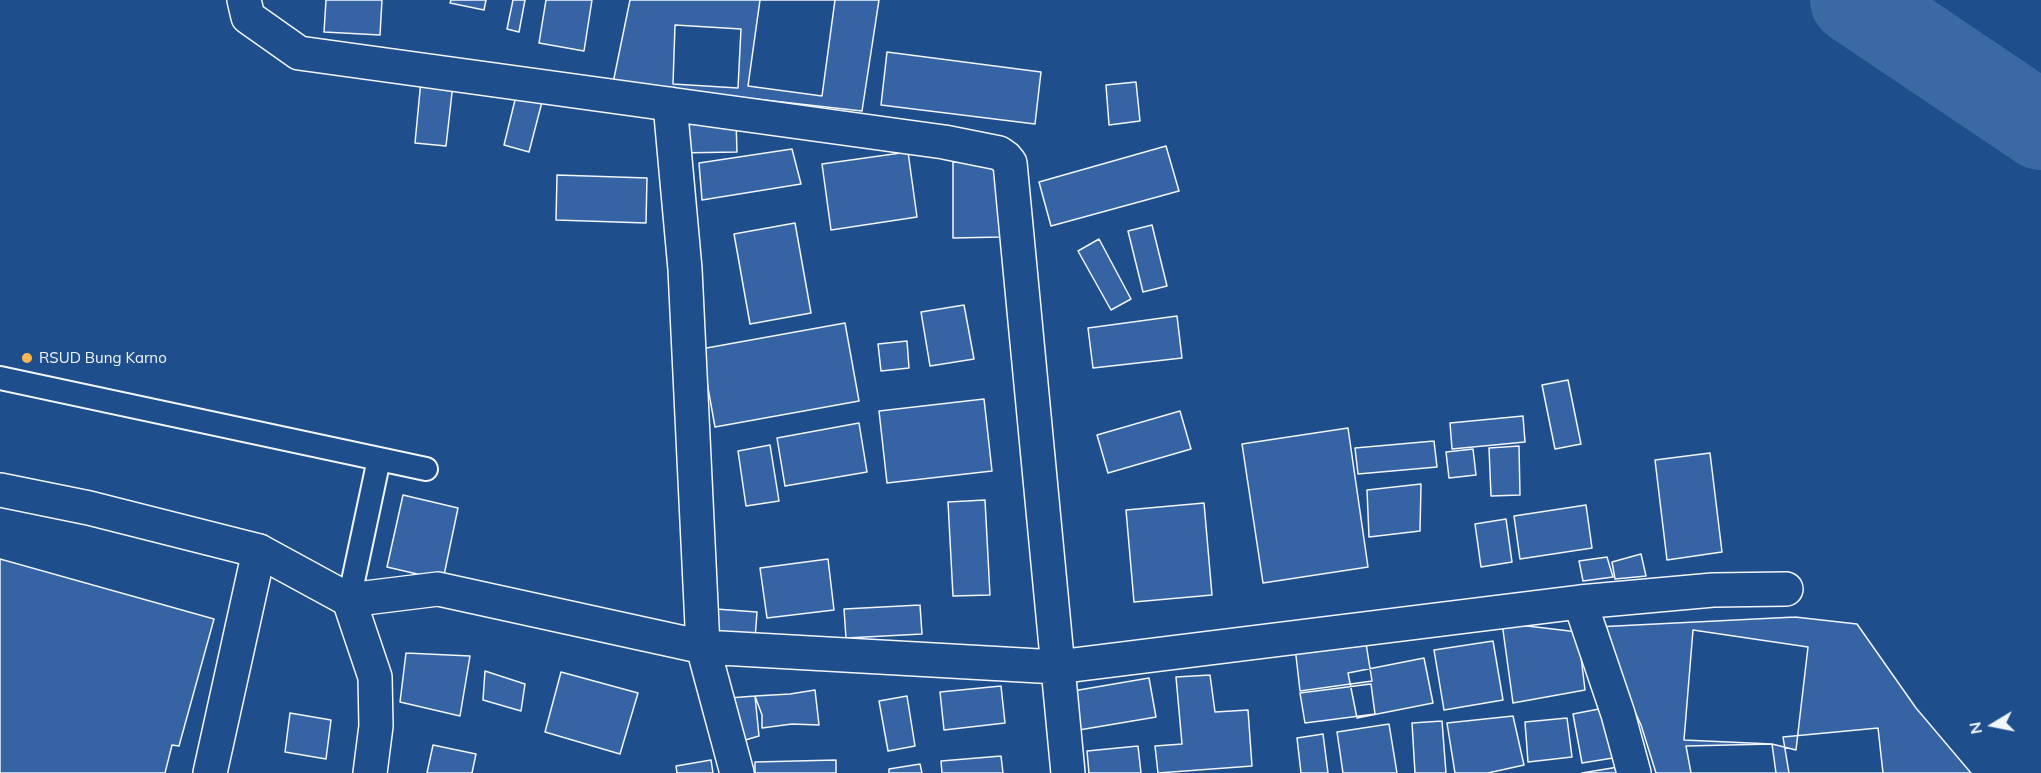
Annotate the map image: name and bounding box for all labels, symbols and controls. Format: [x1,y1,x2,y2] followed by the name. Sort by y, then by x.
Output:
[39,349,167,367] place label: RSUD Bung Karno
[20,351,34,365] marker: RSUD Bung Karno
[1963,695,2023,755] north arrow
[1964,720,1986,736] text: N

